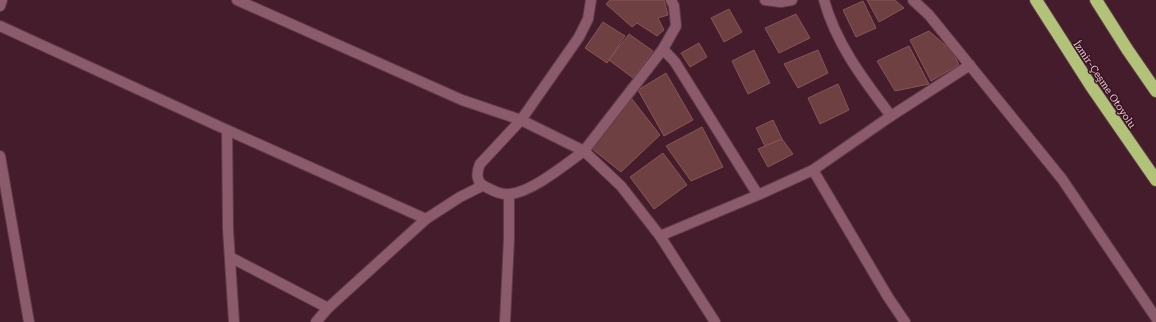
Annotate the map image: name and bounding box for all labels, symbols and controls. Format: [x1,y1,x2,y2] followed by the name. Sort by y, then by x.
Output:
[1071,39,1138,131] street label: İzmir-Çeşme Otoyolu

